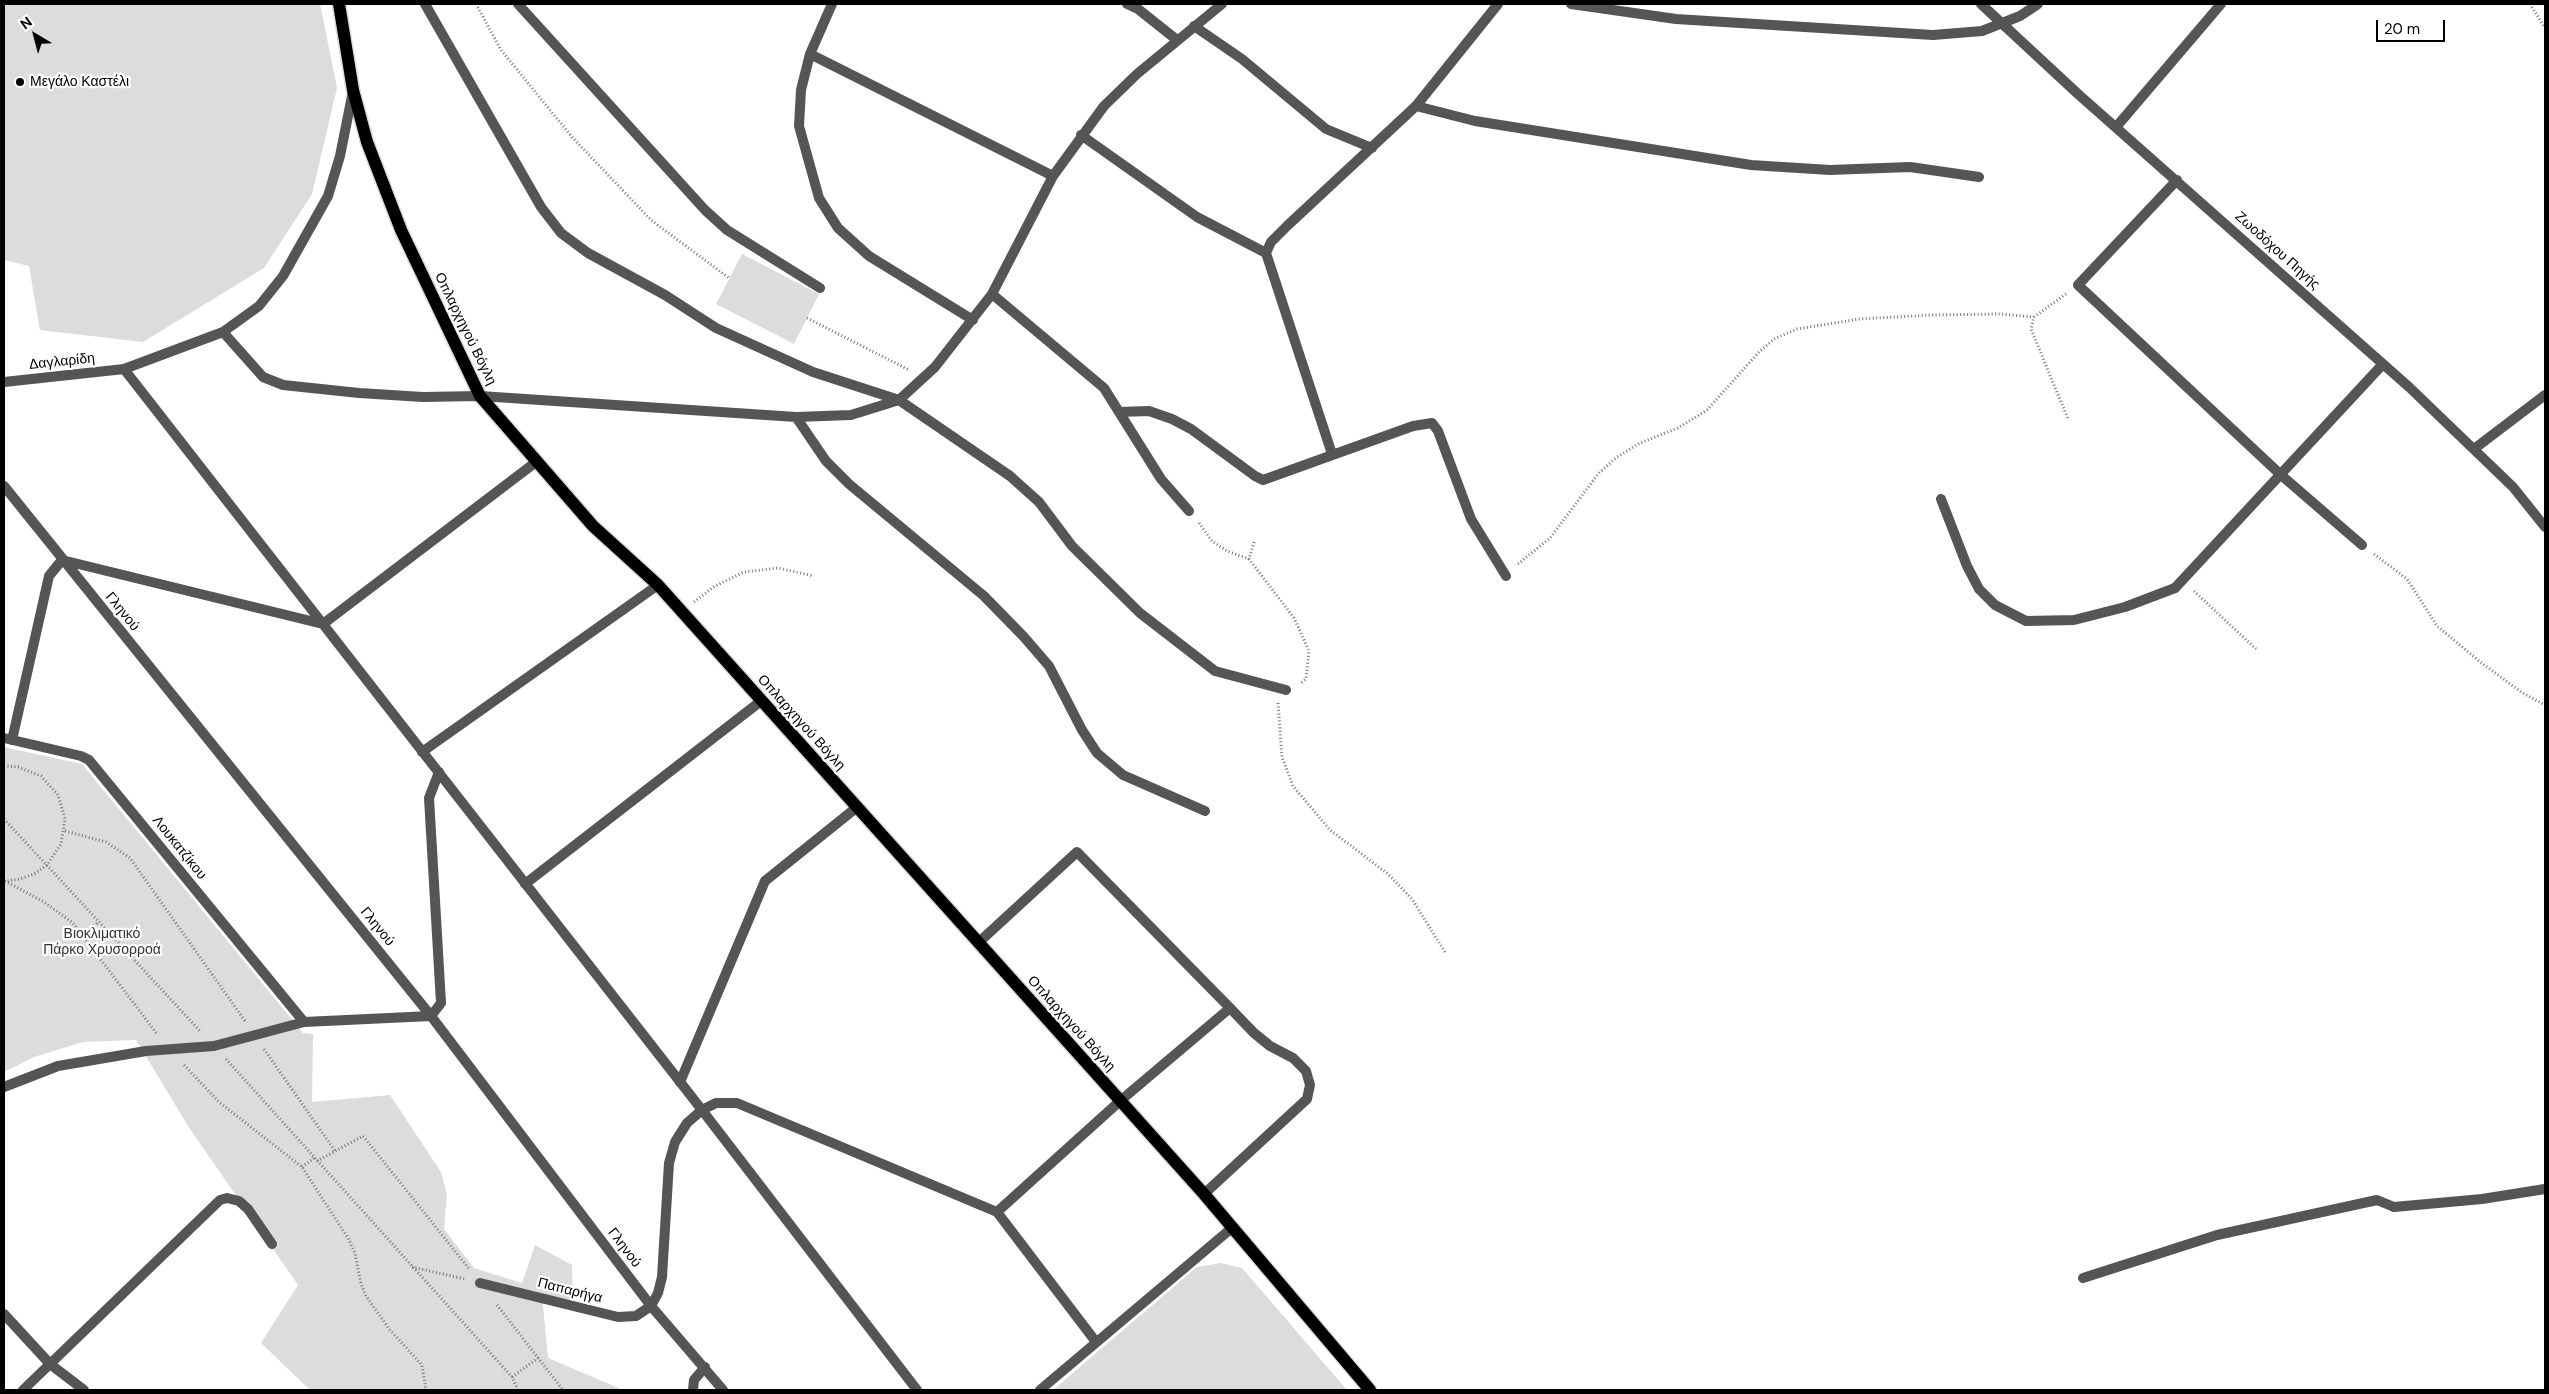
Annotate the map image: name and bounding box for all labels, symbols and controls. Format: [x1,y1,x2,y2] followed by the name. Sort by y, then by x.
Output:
[10,10,60,60] north arrow
[2379,10,2448,42] scale bar
[16,13,35,33] text: N
[2384,19,2420,39] text: 20 m
[30,74,129,90] place label: Μεγάλο Καστέλι
[14,76,26,88] marker: Μεγάλο Καστέλι
[2231,209,2323,293] street label: Ζωοδόχου Πηγής
[430,270,500,388] street label: Οπλαρχηγού Βόγλη
[28,350,96,374] street label: Δαγλαρίδη
[101,589,143,635] street label: Γληνού
[754,672,848,774] street label: Οπλαρχηγού Βόγλη
[148,813,210,883] street label: Λουκατζίκου
[356,904,398,950] street label: Γληνού
[43,926,161,959] park label: Βιοκλιματικό Πάρκο Χρυσορροά
[1024,973,1118,1075] street label: Οπλαρχηγού Βόγλη
[604,1225,644,1271] street label: Γληνού
[536,1275,604,1307] street label: Παπαρήγα

